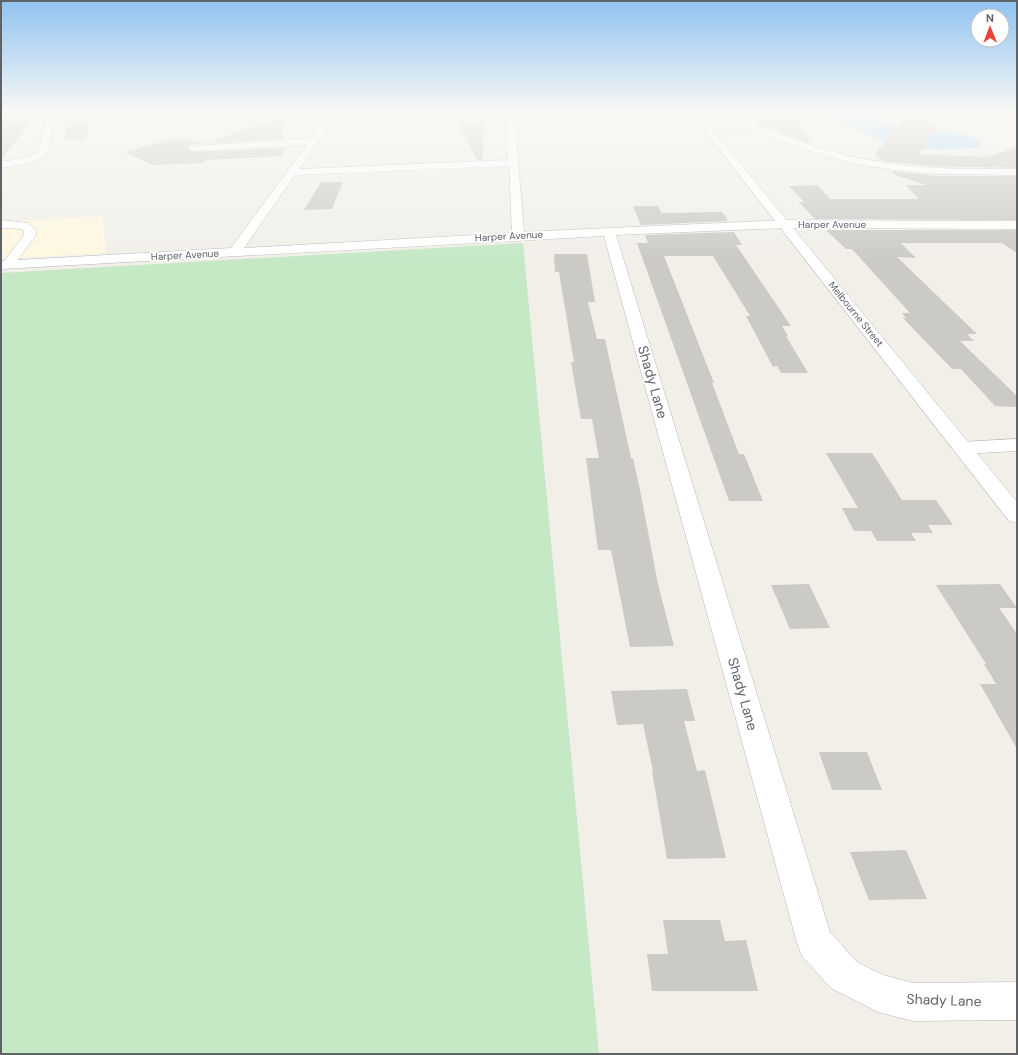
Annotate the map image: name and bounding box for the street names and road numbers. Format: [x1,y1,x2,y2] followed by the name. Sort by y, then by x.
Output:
[798,218,866,231] street label: Harper Avenue
[475,228,544,244] street label: Harper Avenue
[151,247,220,263] street label: Harper Avenue
[826,279,886,349] street label: Melbourne Street
[634,343,672,421] street label: Shady Lane
[724,655,762,733] street label: Shady Lane
[906,990,982,1010] street label: Shady Lane

